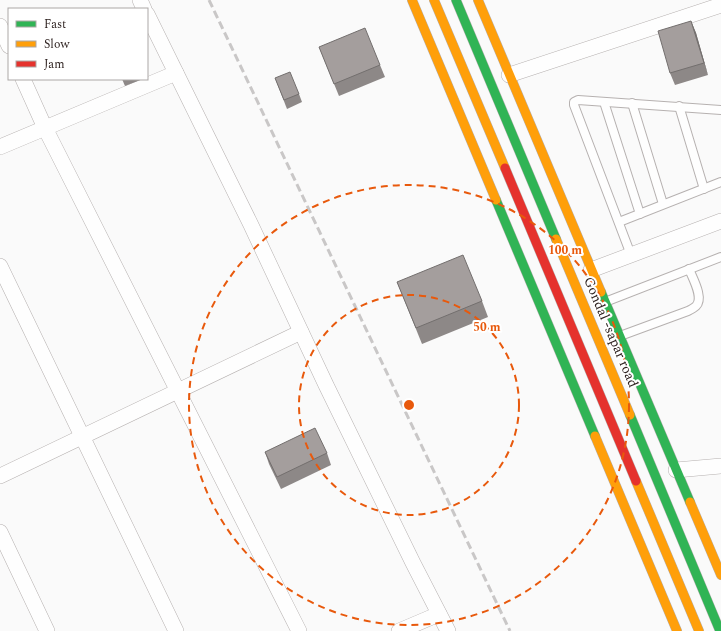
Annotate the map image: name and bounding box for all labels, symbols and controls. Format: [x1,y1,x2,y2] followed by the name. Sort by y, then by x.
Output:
[8,8,148,80] legend
[44,15,66,34] text: Fast
[44,35,70,54] text: Slow
[44,55,65,74] text: Jam
[548,241,582,260] text: 100 m
[578,273,644,391] street label: Gondal -sapar road
[473,318,501,337] text: 50 m
[402,398,416,412] centre of rings

